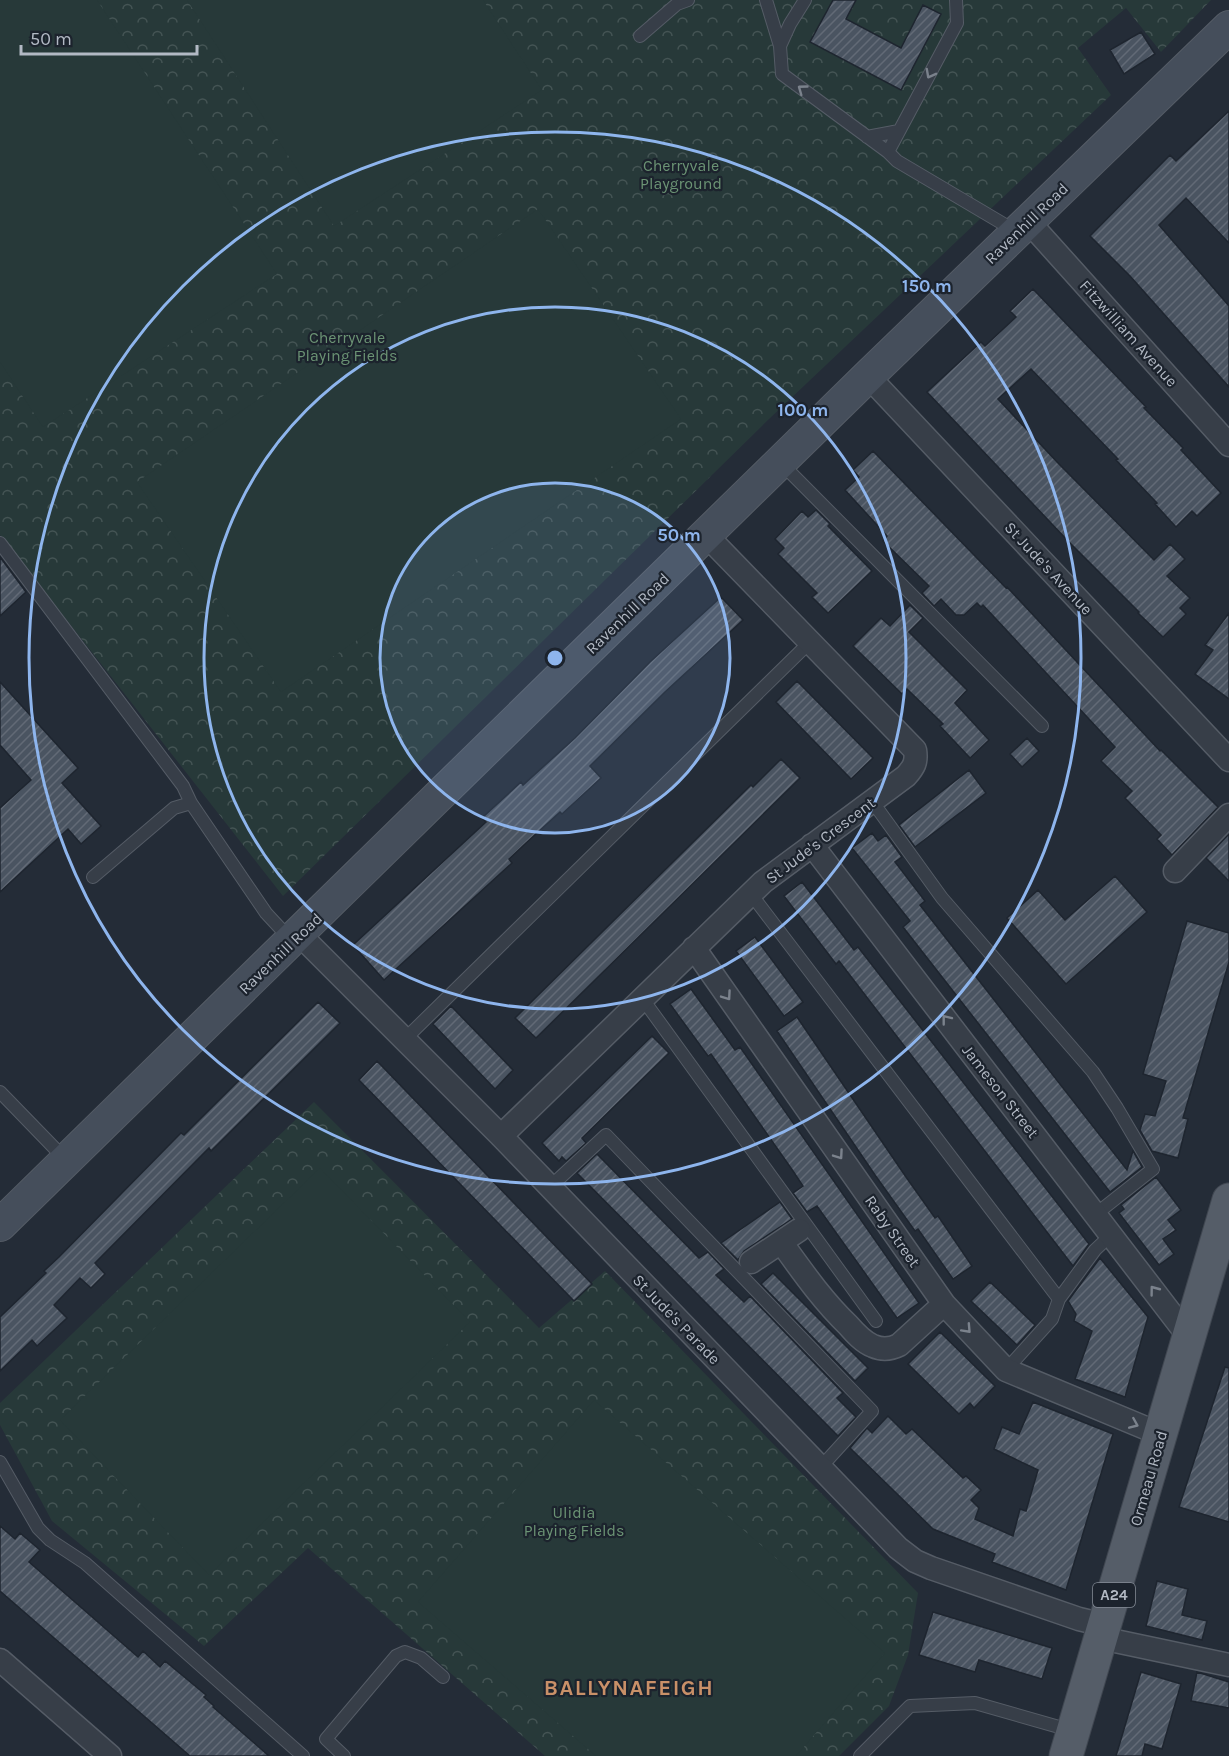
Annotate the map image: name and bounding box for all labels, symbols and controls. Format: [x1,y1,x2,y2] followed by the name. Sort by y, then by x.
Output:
[21,18,196,56] scale bar
[30,28,72,50] text: 50 m
[926,68,937,79] one-way arrow
[798,85,809,96] one-way arrow
[640,156,722,193] park label: Cherryvale Playground
[981,179,1072,268] street label: Ravenhill Road
[902,275,952,297] text: 150 m
[1076,276,1182,391] street label: Fitzwilliam Avenue
[297,328,397,365] park label: Cherryvale Playing Fields
[778,399,828,421] text: 100 m
[1001,518,1097,619] street label: St Jude's Avenue
[657,524,701,546] text: 50 m
[582,569,673,658] street label: Ravenhill Road
[545,648,565,668] centre of rings
[762,793,879,888] street label: St Jude's Crescent
[235,909,326,998] street label: Ravenhill Road
[720,989,731,1000] one-way arrow
[942,1014,953,1025] one-way arrow
[958,1041,1043,1142] street label: Jameson Street
[832,1149,843,1160] one-way arrow
[861,1192,924,1271] street label: Raby Street
[629,1270,724,1368] street label: St Jude's Parade
[1150,1286,1161,1297] one-way arrow
[960,1321,971,1332] one-way arrow
[1127,1417,1138,1429] one-way arrow
[1126,1428,1171,1528] street label: Ormeau Road
[524,1503,624,1540] park label: Ulidia Playing Fields
[1093,1583,1135,1607] road number: A24
[544,1675,714,1701] district label: BALLYNAFEIGH

